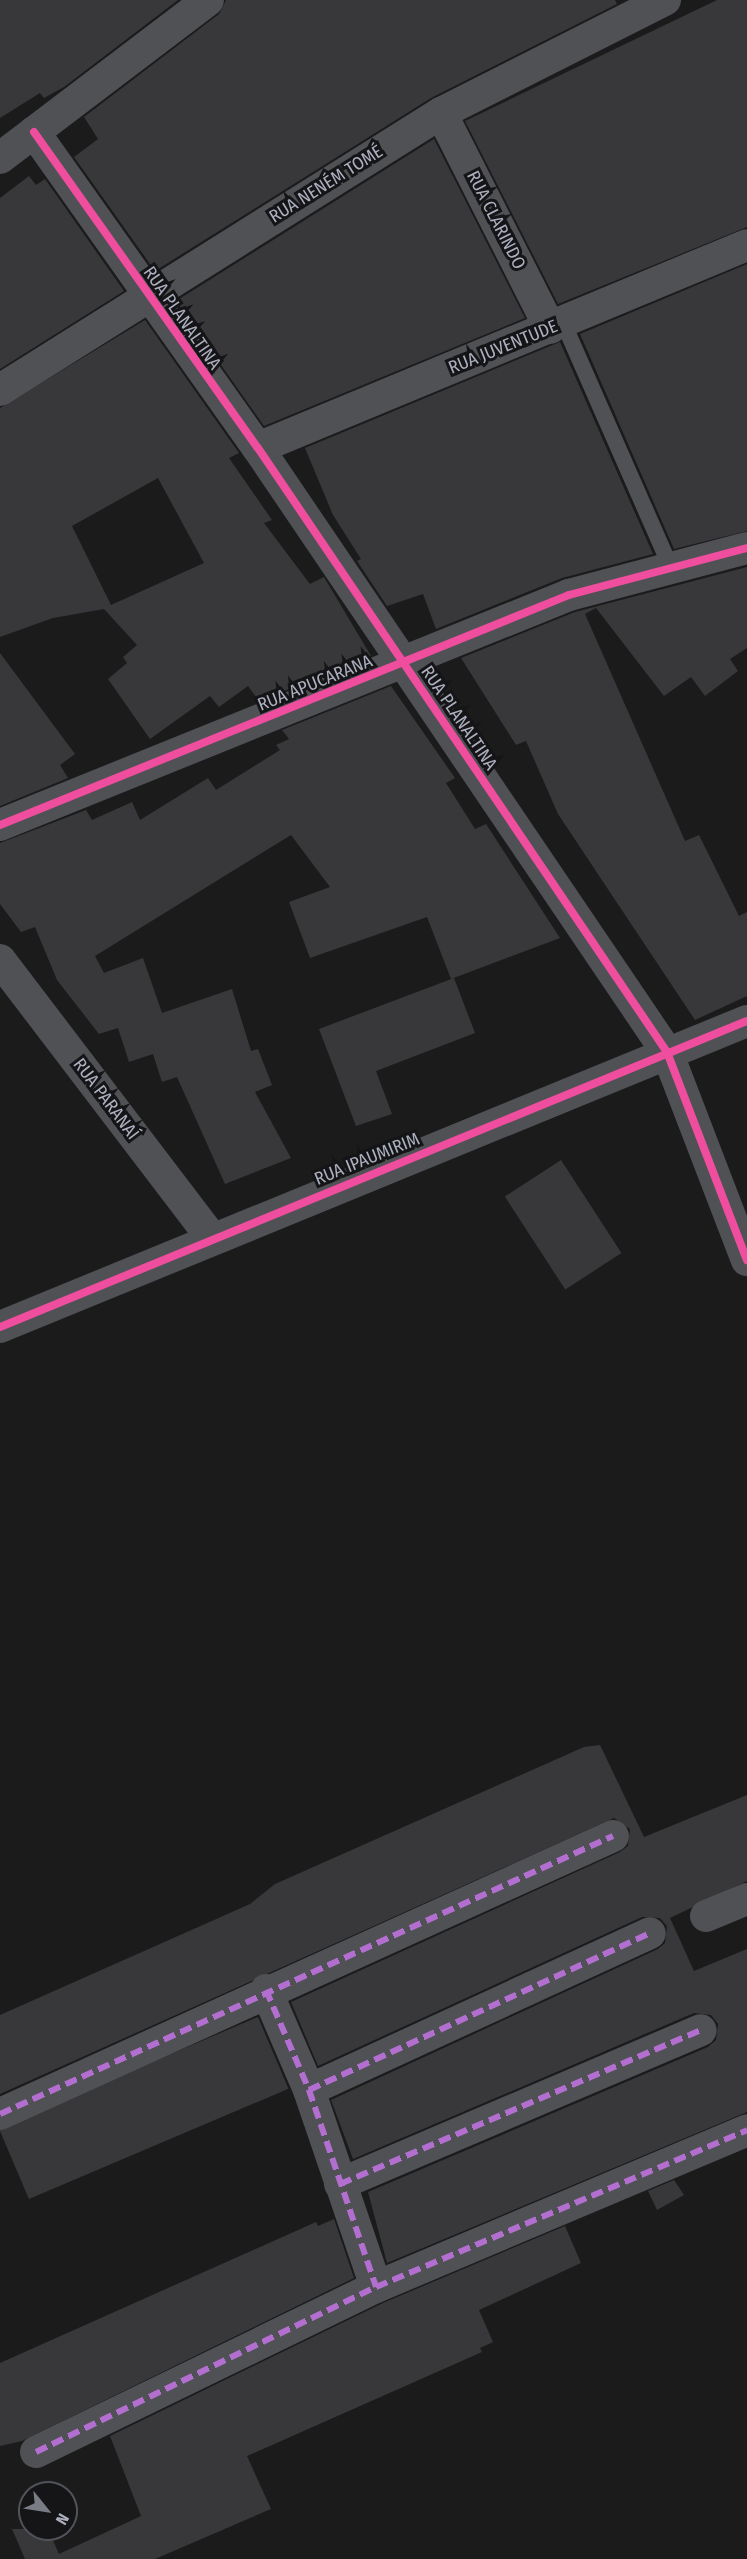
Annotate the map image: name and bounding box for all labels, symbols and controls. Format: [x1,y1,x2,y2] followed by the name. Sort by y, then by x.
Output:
[265,140,387,228] street label: RUA NENÉM TOMÉ
[462,167,530,273] street label: RUA CLARINDO
[138,262,226,374] street label: RUA PLANALTINA
[445,315,561,379] street label: RUA JUVENTUDE
[255,650,375,716] street label: RUA APUCARANA
[416,662,502,774] street label: RUA PLANALTINA
[68,1054,144,1144] street label: RUA PARANAÍ
[311,1128,423,1190] street label: RUA IPAUMIRIM
[18,2481,78,2541] north arrow
[52,2510,73,2528] text: N

